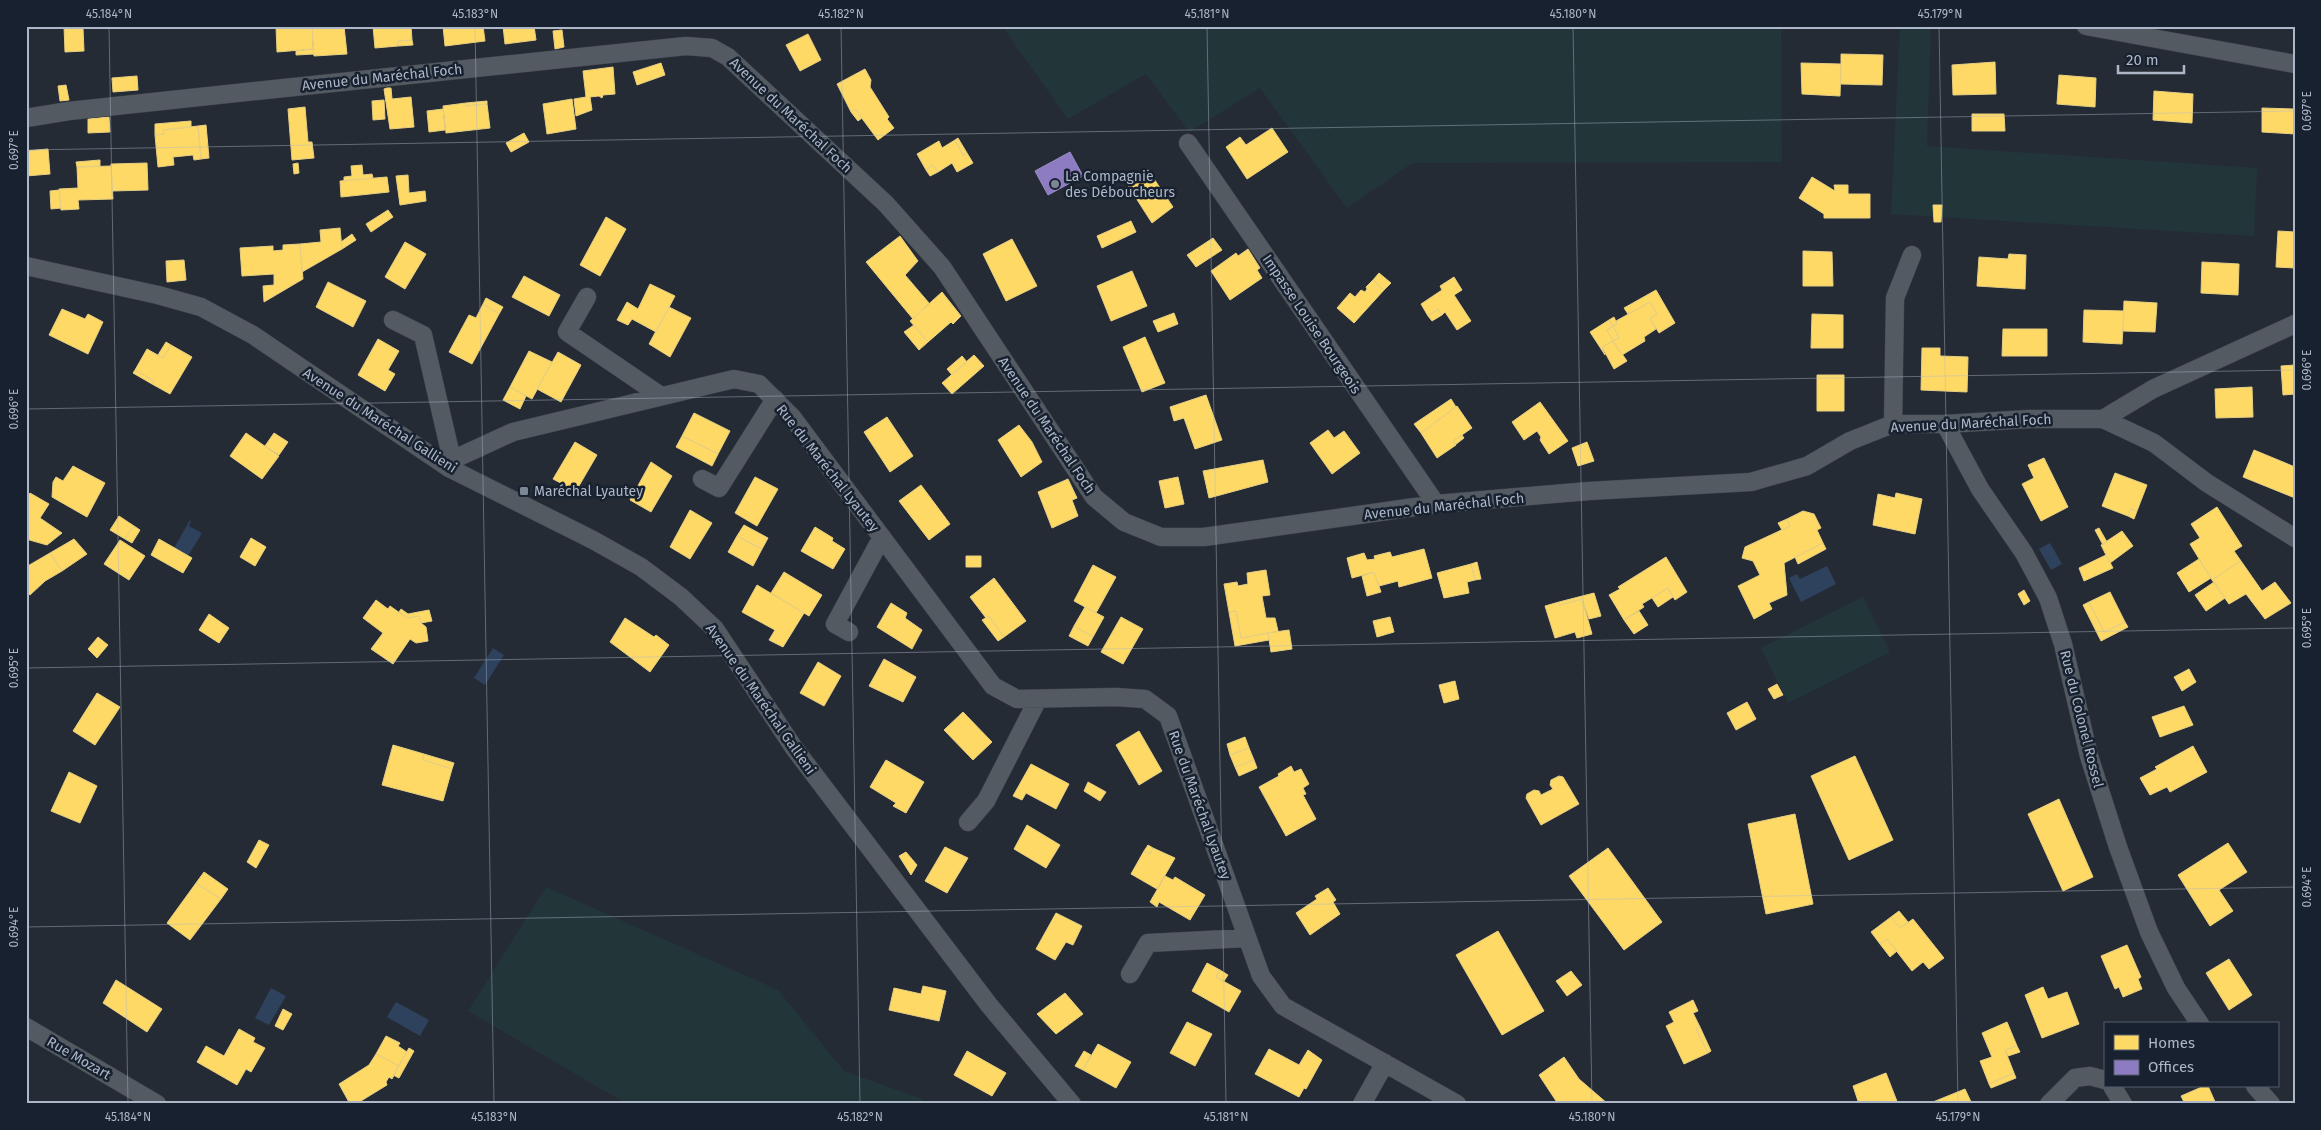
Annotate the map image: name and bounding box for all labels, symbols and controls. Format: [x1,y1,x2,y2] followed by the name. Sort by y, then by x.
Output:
[86,7,132,21] text: 45.184°N
[452,7,498,21] text: 45.183°N
[818,7,864,21] text: 45.182°N
[1184,7,1230,21] text: 45.181°N
[1550,7,1596,21] text: 45.180°N
[1917,7,1963,21] text: 45.179°N
[2118,42,2185,74] scale bar
[2126,51,2159,69] text: 20 m
[726,54,855,177] street label: Avenue du Maréchal Foch
[301,61,463,94] street label: Avenue du Maréchal Foch
[2300,91,2314,131] text: 0.697°E
[7,130,21,170] text: 0.697°E
[1065,168,1175,201] place label: La Compagnie des Déboucheurs
[1049,178,1061,190] marker: La Compagnie des Déboucheurs
[1259,251,1365,397] street label: Impasse Louise Bourgeois
[2300,350,2314,390] text: 0.696°E
[994,354,1099,497] street label: Avenue du Maréchal Foch
[300,364,460,477] street label: Avenue du Maréchal Gallieni
[7,389,21,429] text: 0.696°E
[773,401,883,536] street label: Rue du Maréchal Lyautey
[1890,411,2052,436] street label: Avenue du Maréchal Foch
[534,483,643,500] place label: Maréchal Lyautey
[518,485,530,497] marker: Maréchal Lyautey
[1363,490,1525,523] street label: Avenue du Maréchal Foch
[2300,608,2314,648] text: 0.695°E
[702,621,819,778] street label: Avenue du Maréchal Gallieni
[7,648,21,688] text: 0.695°E
[2056,649,2107,790] street label: Rue du Colonel Rossel
[1165,728,1234,882] street label: Rue du Maréchal Lyautey
[2300,867,2314,907] text: 0.694°E
[7,907,21,947] text: 0.694°E
[2104,1022,2278,1088] legend
[44,1033,115,1084] street label: Rue Mozart
[2148,1034,2195,1052] text: Homes
[2148,1058,2194,1076] text: Offices
[105,1110,151,1124] text: 45.184°N
[471,1110,517,1124] text: 45.183°N
[837,1110,883,1124] text: 45.182°N
[1203,1110,1249,1124] text: 45.181°N
[1569,1110,1615,1124] text: 45.180°N
[1935,1110,1981,1124] text: 45.179°N

